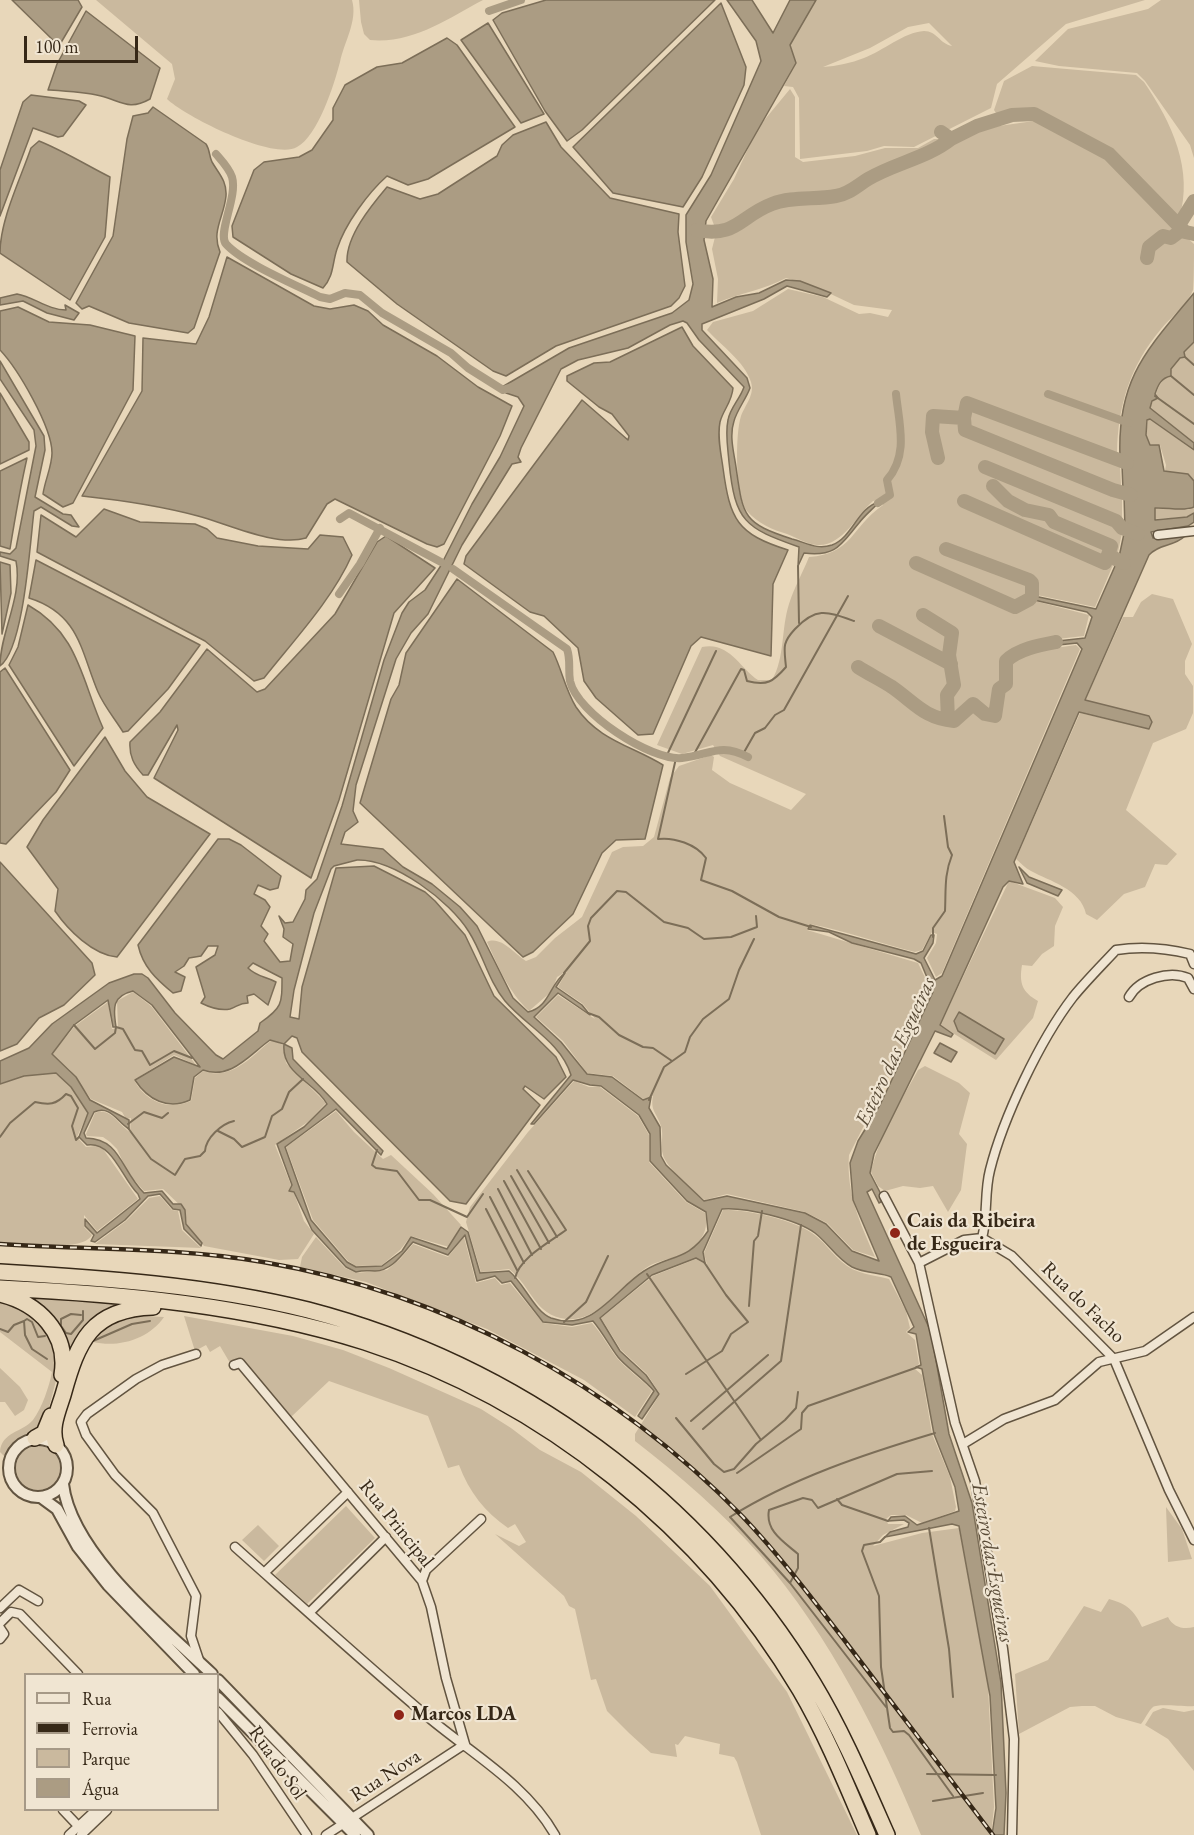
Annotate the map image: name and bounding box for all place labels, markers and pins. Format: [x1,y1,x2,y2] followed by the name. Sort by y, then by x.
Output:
[907,1210,1035,1257] place label: Cais da Ribeira de Esgueira
[888,1226,902,1240] marker: Cais da Ribeira de Esgueira
[411,1703,516,1727] place label: Marcos LDA
[392,1708,406,1722] marker: Marcos LDA

